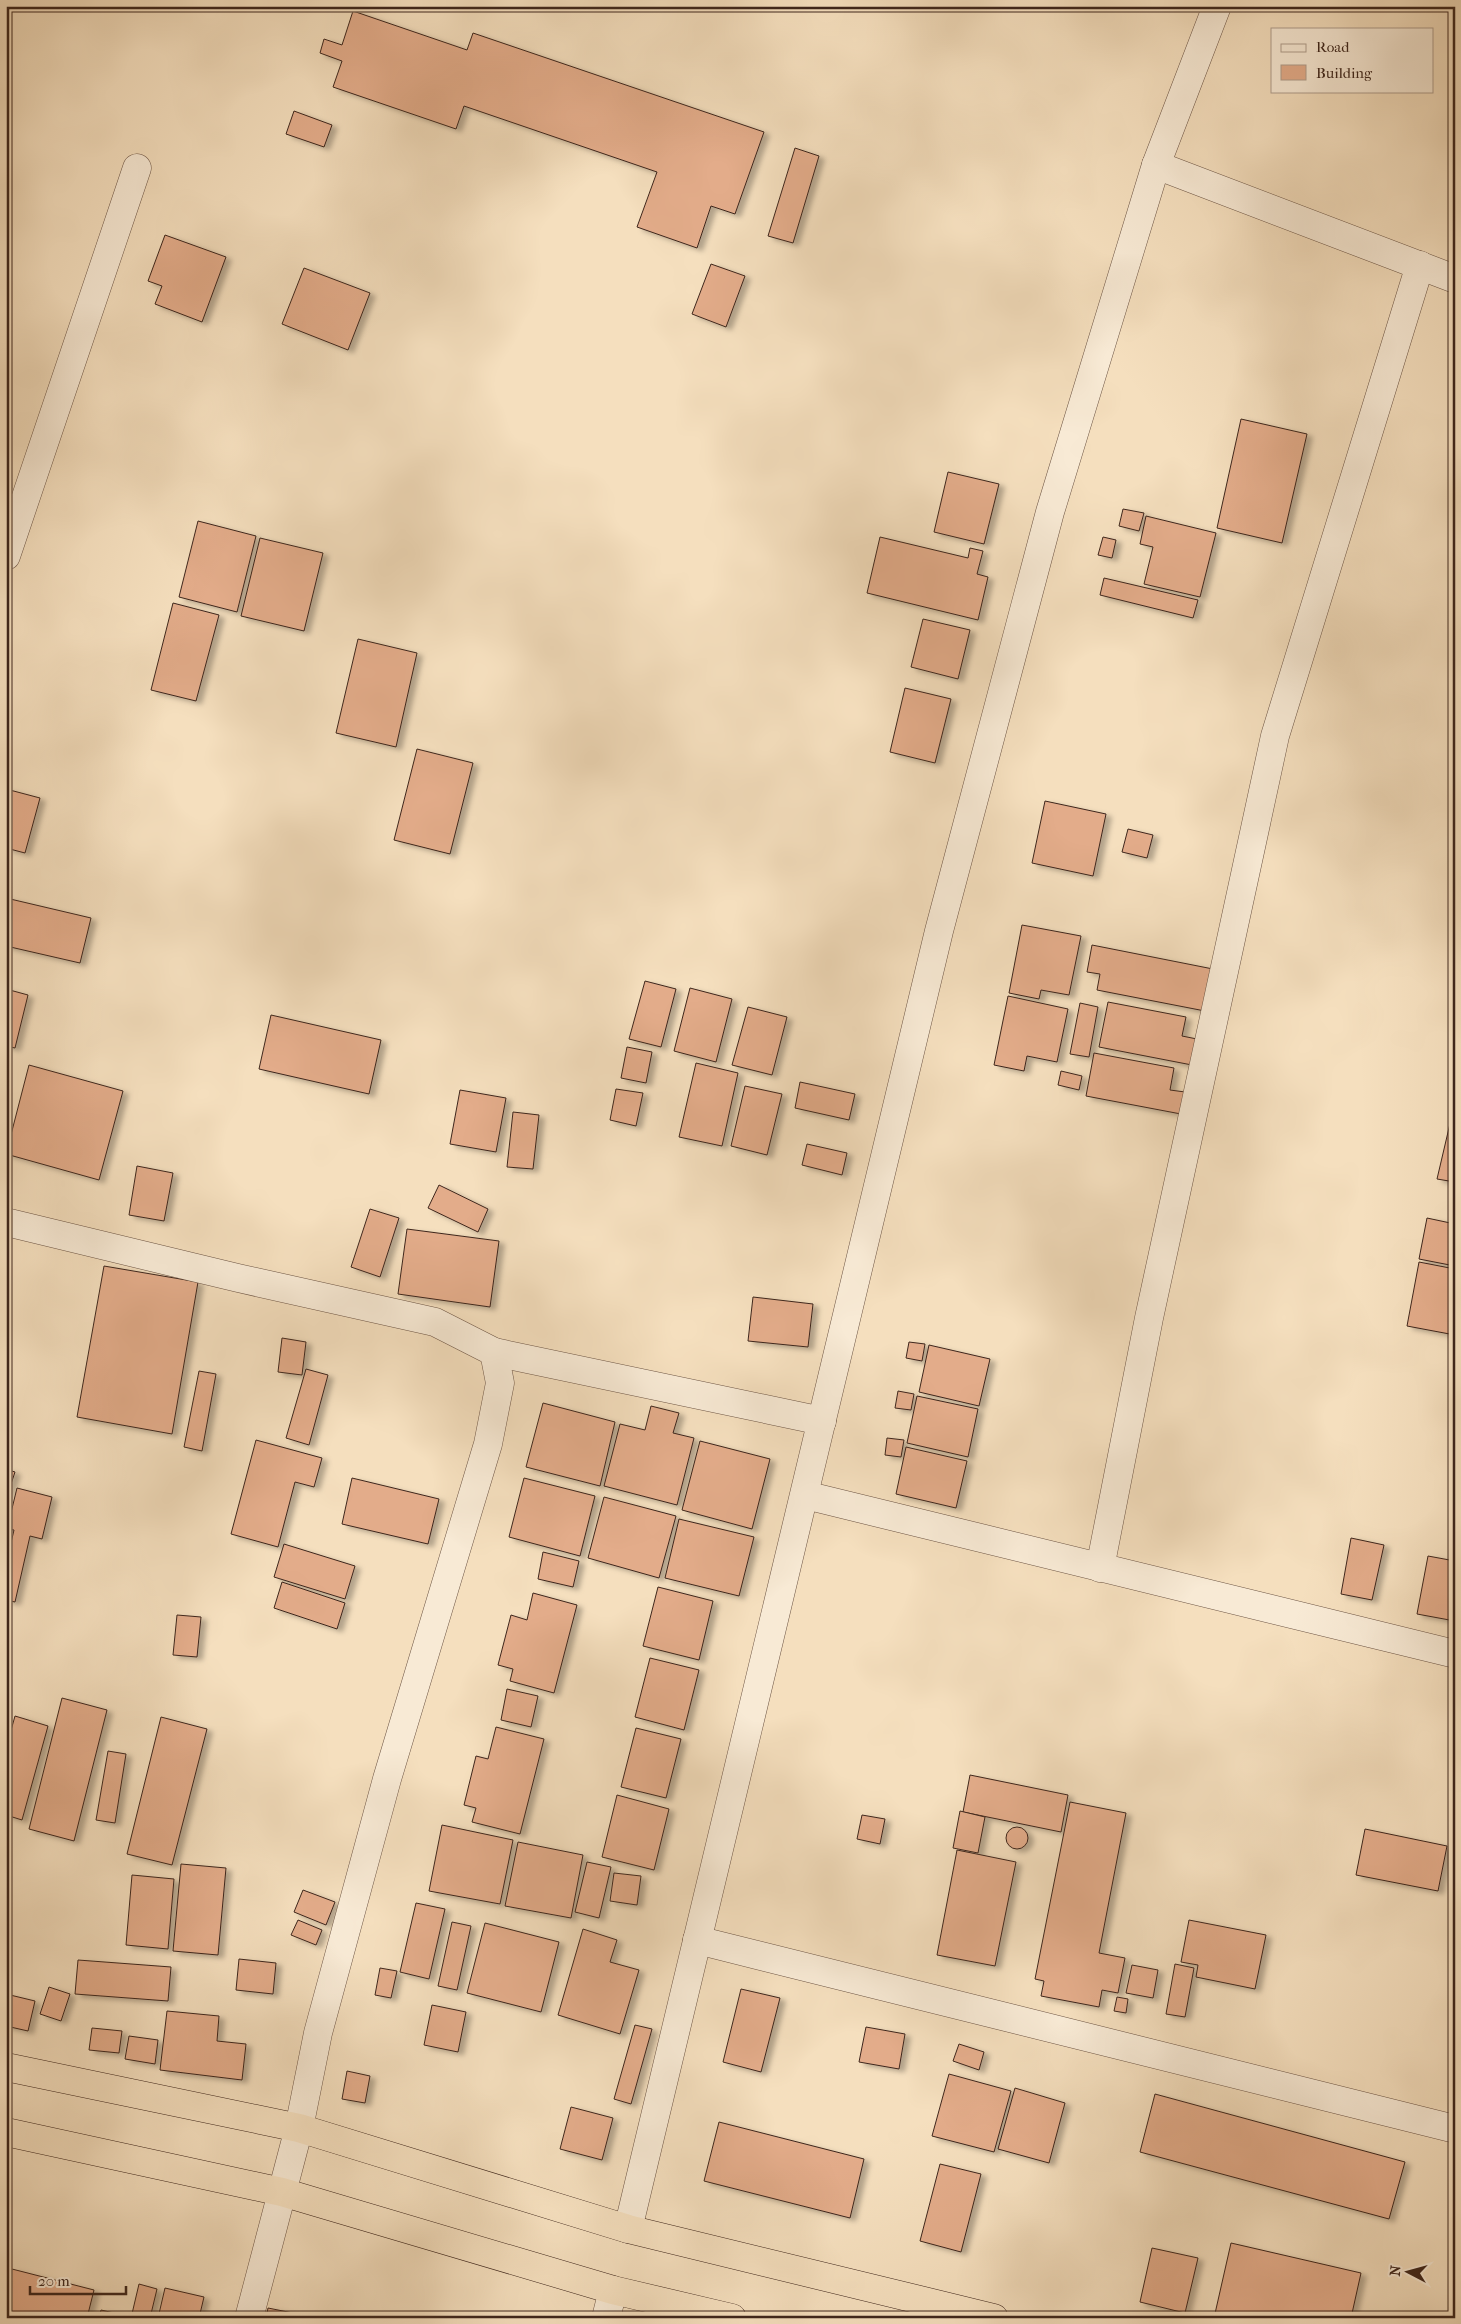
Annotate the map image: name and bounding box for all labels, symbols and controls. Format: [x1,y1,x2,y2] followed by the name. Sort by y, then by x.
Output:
[1271,28,1434,92] legend
[1316,38,1350,56] text: Road
[1316,64,1373,82] text: Building
[1384,2246,1434,2296] north arrow
[30,2264,126,2296] scale bar
[1387,2264,1405,2277] text: N
[38,2272,70,2290] text: 20 m

